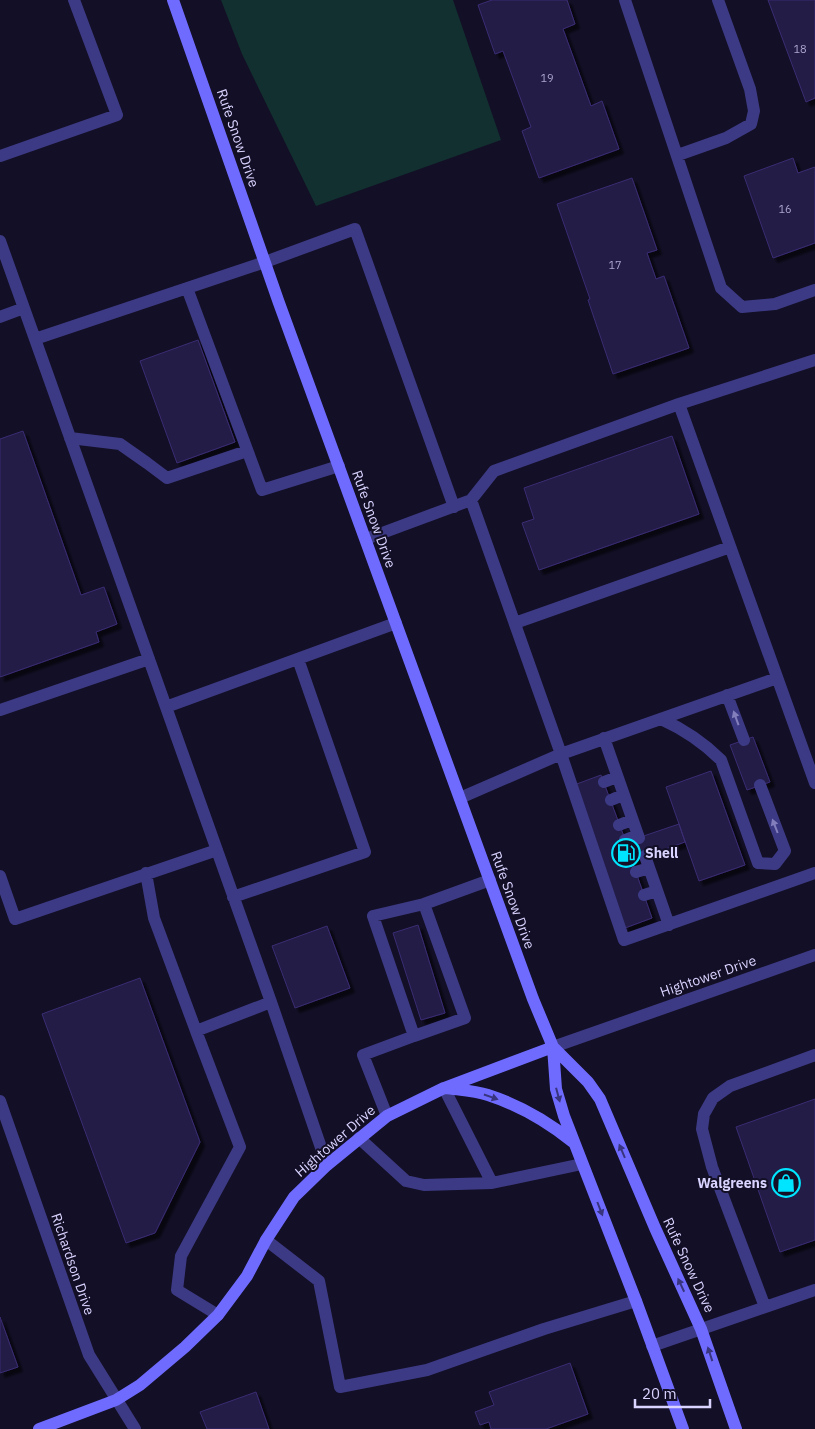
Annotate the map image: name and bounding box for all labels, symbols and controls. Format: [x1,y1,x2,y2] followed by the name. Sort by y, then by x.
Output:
[793,42,807,56] house number: 18
[540,71,554,85] house number: 19
[213,86,263,190] street label: Rufe Snow Drive
[778,202,792,216] house number: 16
[608,258,622,272] house number: 17
[348,468,400,571] street label: Rufe Snow Drive
[732,710,739,725] one-way arrow
[771,819,779,833] one-way arrow
[611,838,641,868] fuel station icon: Shell
[645,844,678,862] place label: Shell
[487,849,539,952] street label: Rufe Snow Drive
[657,951,759,1001] street label: Hightower Drive
[554,1087,562,1103] one-way arrow
[484,1094,499,1101] one-way arrow
[291,1101,379,1181] street label: Hightower Drive
[618,1144,626,1158] one-way arrow
[771,1168,801,1198] shop icon: Walgreens
[697,1174,767,1192] place label: Walgreens
[596,1202,604,1217] one-way arrow
[47,1211,99,1318] street label: Richardson Drive
[659,1215,719,1316] street label: Rufe Snow Drive
[676,1278,684,1292] one-way arrow
[705,1347,713,1362] one-way arrow
[635,1376,710,1408] scale bar
[642,1384,677,1403] text: 20 m

